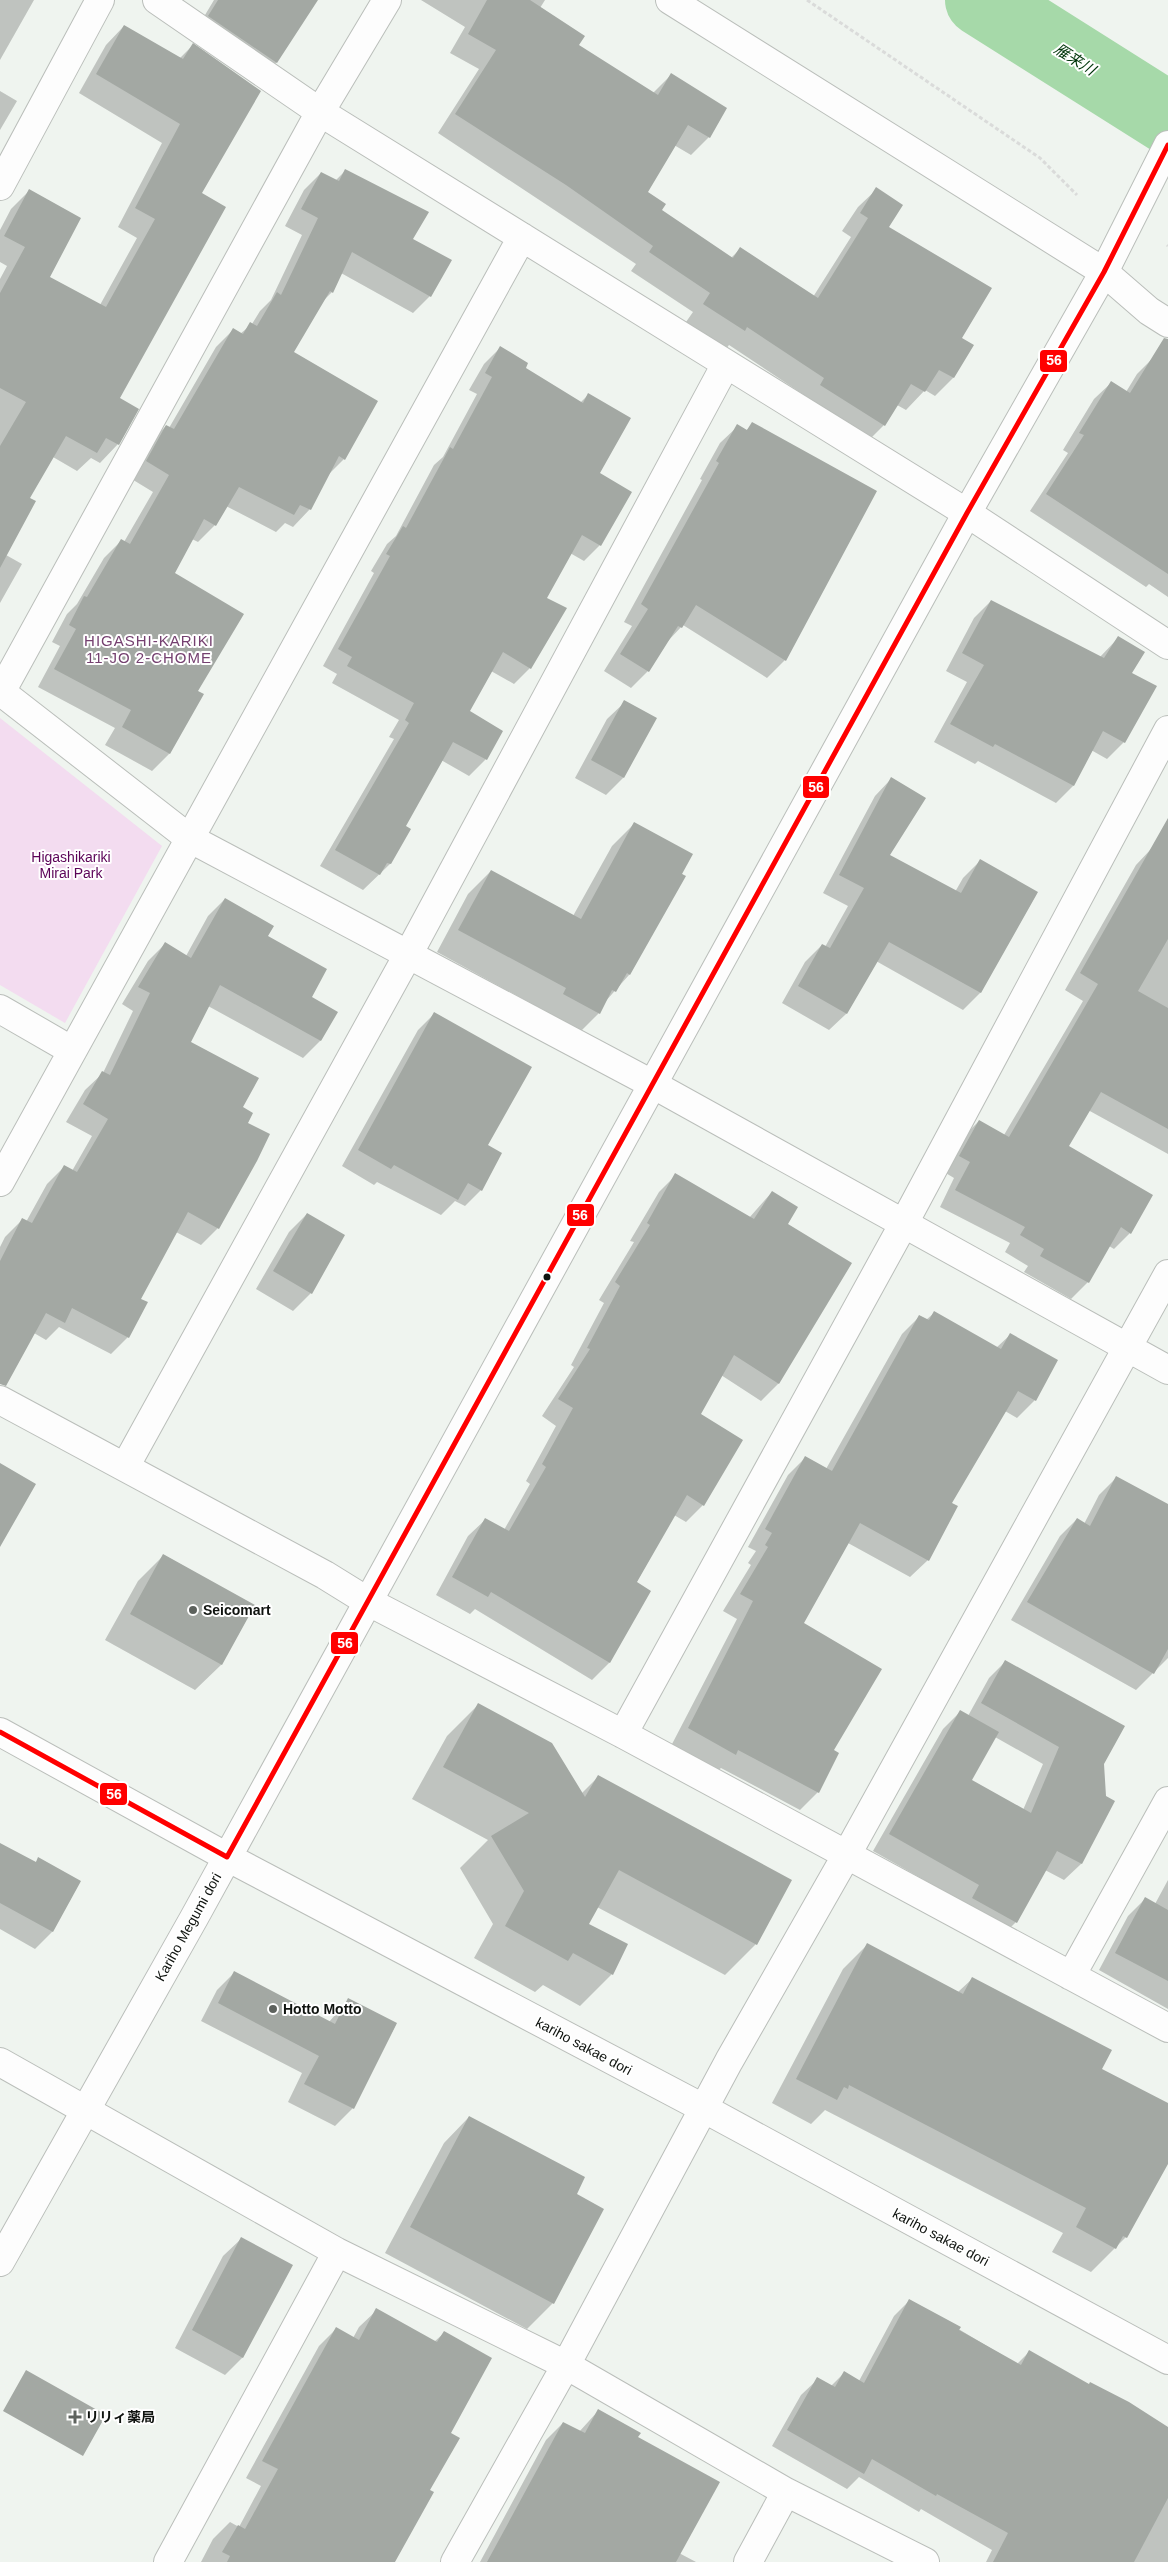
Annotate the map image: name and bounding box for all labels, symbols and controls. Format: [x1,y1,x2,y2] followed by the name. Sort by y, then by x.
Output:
[1051,40,1100,79] water label: 雁来川
[1039,349,1068,373] line badge: 56
[1046,352,1062,368] text: 56
[84,632,214,666] district label: HIGASHI-KARIKI 11-JO 2-CHOME
[802,775,830,799] line badge: 56
[808,779,824,795] text: 56
[31,849,111,881] park label: Higashikariki Mirai Park
[566,1203,595,1227] line badge: 56
[572,1207,588,1223] text: 56
[542,1272,552,1282] unlabelled marker
[203,1602,271,1618] place label: Seicomart
[187,1604,199,1616] marker: Seicomart
[330,1631,359,1655] line badge: 56
[337,1635,353,1651] text: 56
[99,1782,128,1806] line badge: 56
[106,1786,122,1802] text: 56
[152,1870,224,1984] street label: Kariho Megumi dori
[283,2001,362,2017] place label: Hotto Motto
[267,2003,279,2015] marker: Hotto Motto
[533,2014,635,2078] street label: kariho sakae dori
[890,2205,992,2269] street label: kariho sakae dori
[85,2409,155,2425] place label: リリィ薬局
[69,2411,81,2423] marker: リリィ薬局

